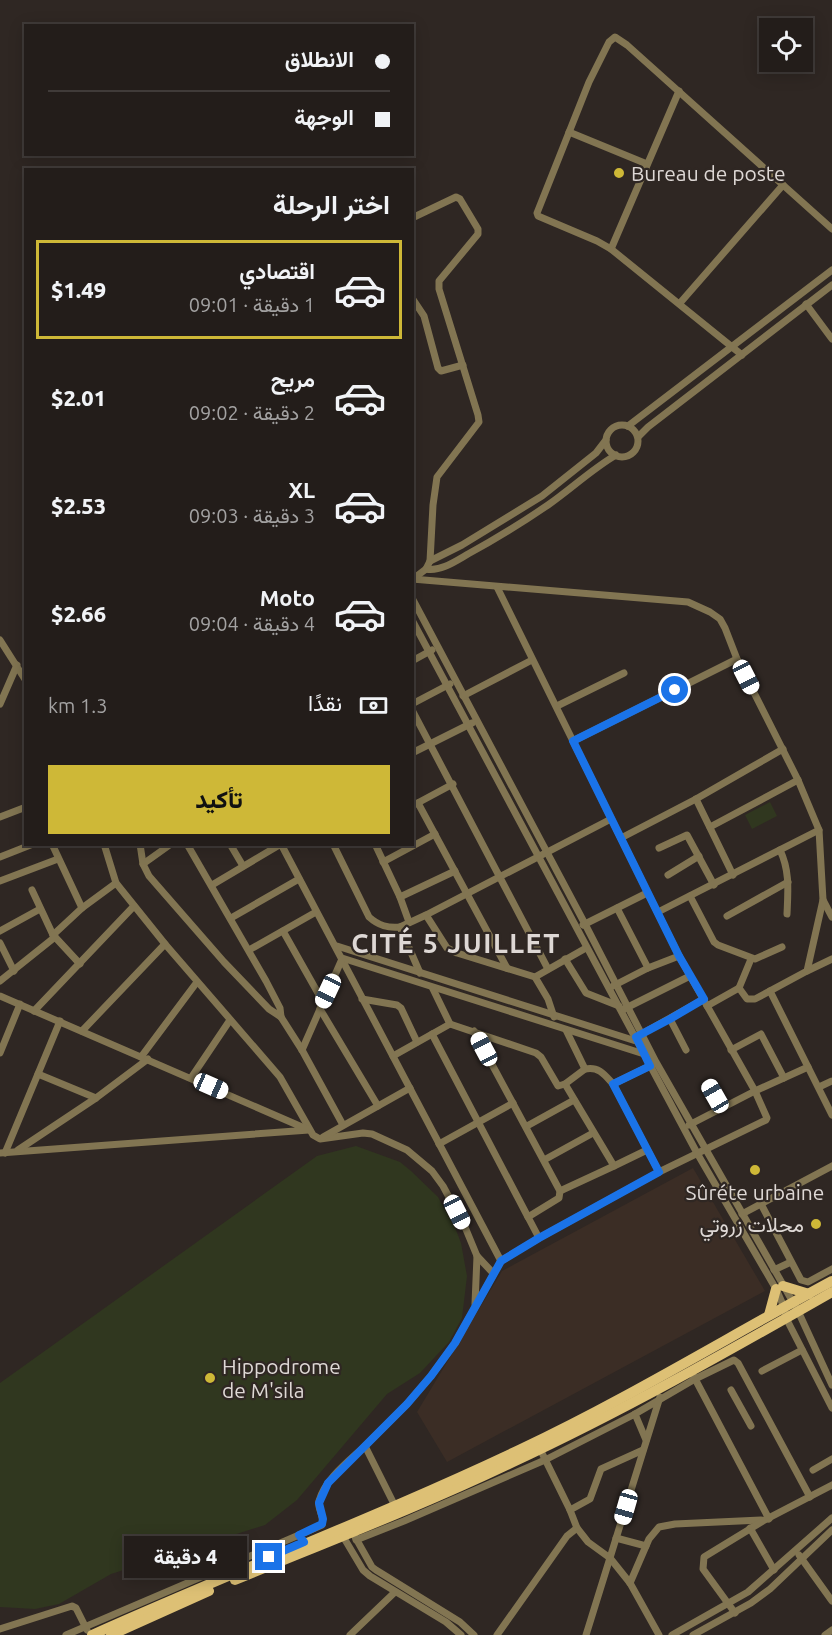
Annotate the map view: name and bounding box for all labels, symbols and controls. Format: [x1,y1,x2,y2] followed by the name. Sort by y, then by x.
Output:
[759,18,813,72] map controls
[759,18,813,72] button: locate
[285,46,354,71] text: الانطلاق
[294,104,354,129] text: الوجهة
[631,161,786,185] place label: Bureau de poste
[612,166,626,180] marker: Bureau de poste
[273,189,390,219] text: اختر الرحلة
[239,258,315,283] text: اقتصادي
[333,263,387,317] icon: car
[51,277,106,302] text: $1.49
[189,293,315,316] text: 1 دقيقة · 09:01
[271,366,315,391] text: مريح
[333,371,387,425] icon: car
[51,385,106,410] text: $2.01
[189,401,315,424] text: 2 دقيقة · 09:02
[288,477,315,502] text: XL
[333,479,387,533] icon: car
[51,493,106,518] text: $2.53
[189,504,315,527] text: 3 دقيقة · 09:03
[260,585,315,610] text: Moto
[333,587,387,641] icon: car
[51,601,106,626] text: $2.66
[189,612,315,635] text: 4 دقيقة · 09:04
[730,657,762,697] car
[661,676,688,703] route start
[357,689,390,722] icon: cash
[308,690,342,715] text: نقدًا
[48,694,107,717] text: 1.3 km
[48,765,390,834] button: تأكيد
[351,926,561,958] district label: CITÉ 5 JUILLET
[312,971,344,1011] car
[468,1029,500,1069] car
[191,1070,231,1102] car
[698,1076,732,1116] car
[748,1163,762,1177] marker: Sûréte urbaine
[686,1180,824,1204] place label: Sûréte urbaine
[441,1192,473,1232] car
[700,1212,804,1242] place label: محلات زروتي
[809,1217,823,1231] marker: محلات زروتي
[222,1354,341,1402] place label: Hippodrome de M'sila
[203,1371,217,1385] marker: Hippodrome de M'sila
[612,1487,640,1527] car
[125,1536,248,1578] callout: 4 دقيقة
[255,1543,282,1570] route end
[154,1545,217,1568] text: 4 دقيقة

